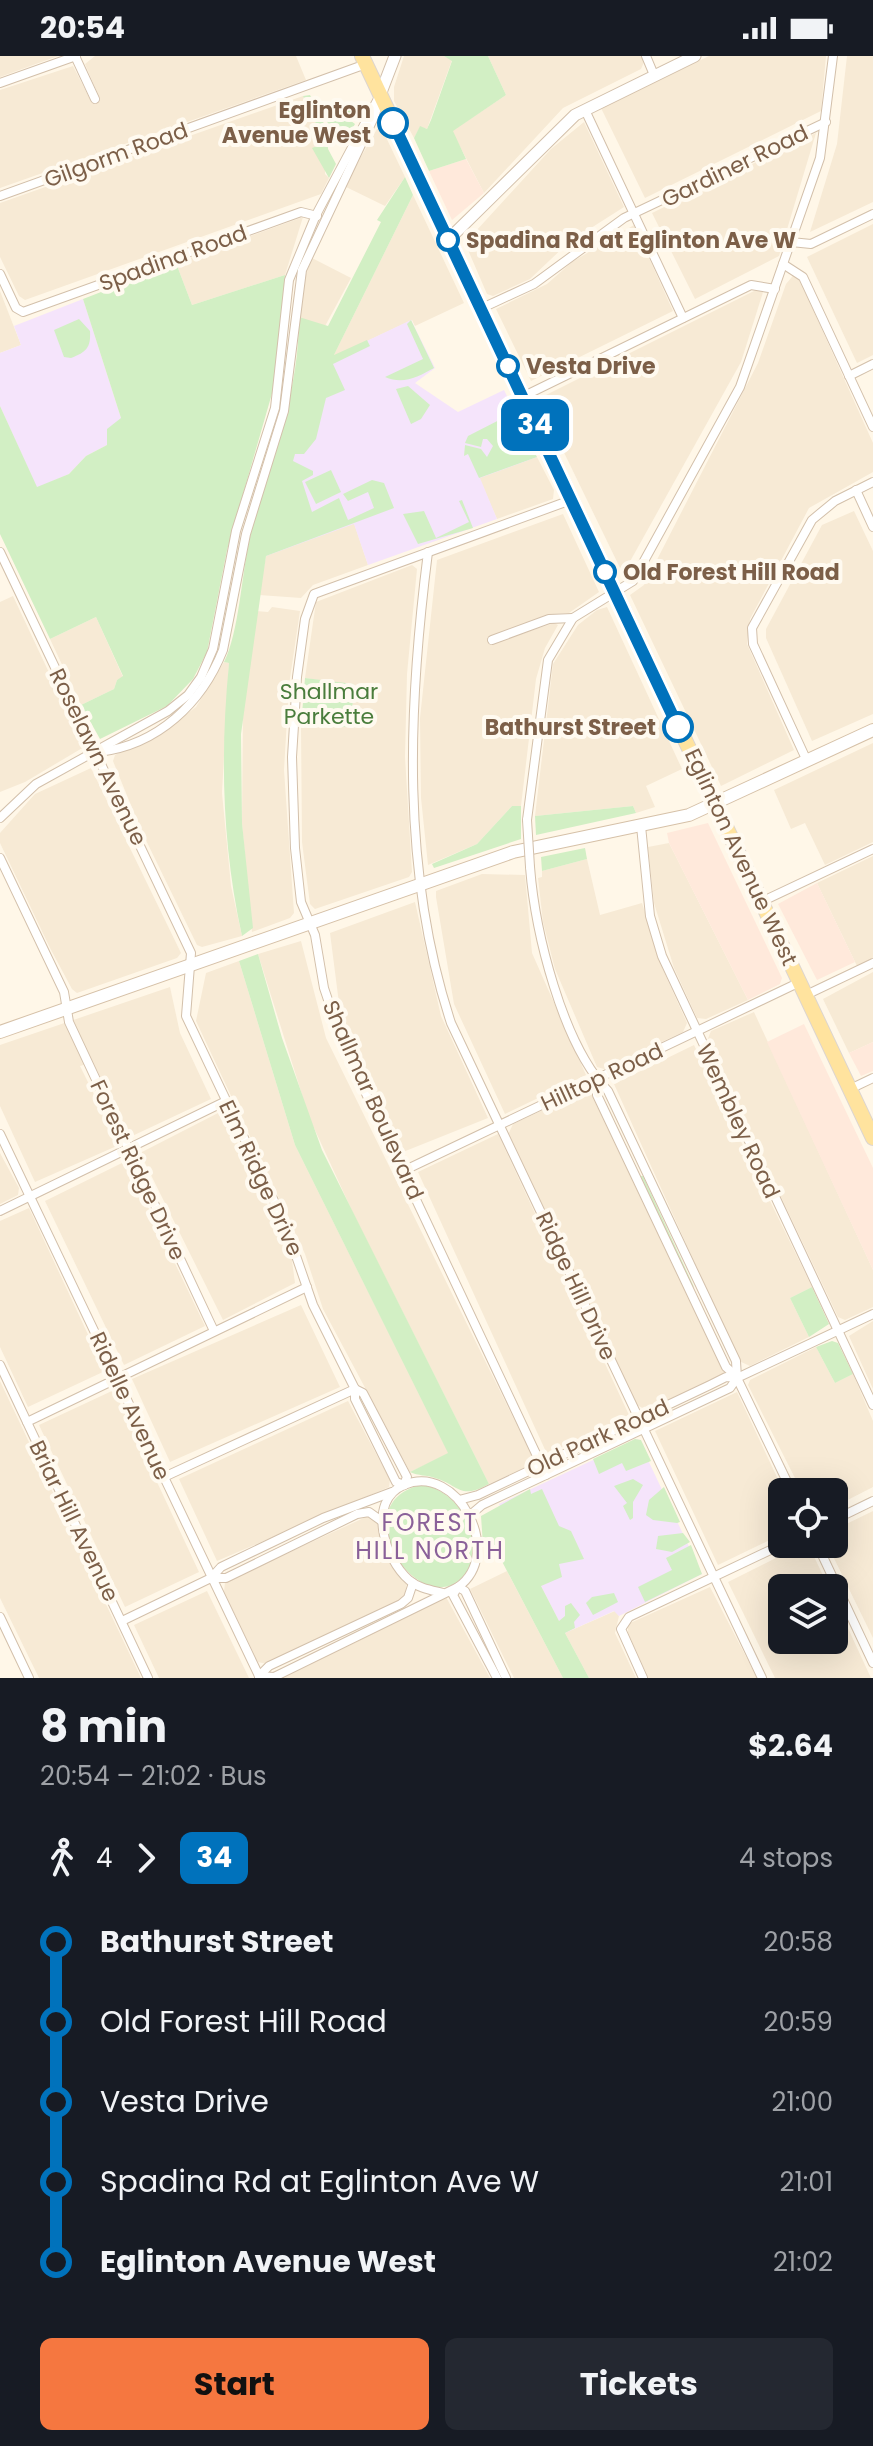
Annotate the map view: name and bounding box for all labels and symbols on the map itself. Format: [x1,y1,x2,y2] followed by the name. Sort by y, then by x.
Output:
[222,95,371,151] place label: Eglinton Avenue West
[378,108,408,138] marker: Eglinton Avenue West
[40,115,192,195] street label: Gilgorm Road
[657,117,813,215] street label: Gardiner Road
[95,217,251,299] street label: Spadina Road
[466,225,796,256] place label: Spadina Rd at Eglinton Ave W
[437,229,459,251] marker: Spadina Rd at Eglinton Ave W
[526,351,656,382] place label: Vesta Drive
[497,355,519,377] marker: Vesta Drive
[499,399,571,451] line badge: 34
[623,557,840,588] place label: Old Forest Hill Road
[594,561,616,583] marker: Old Forest Hill Road
[42,663,154,851] street label: Roselawn Avenue
[280,676,378,732] park label: Shallmar Parkette
[485,712,656,743] place label: Bathurst Street
[663,712,693,742] marker: Bathurst Street
[677,743,805,971] street label: Eglinton Avenue West
[315,995,431,1205] street label: Shallmar Boulevard
[536,1035,668,1119] street label: Hilltop Road
[689,1039,787,1203] street label: Wembley Road
[83,1075,193,1265] street label: Forest Ridge Drive
[211,1095,311,1261] street label: Elm Ridge Drive
[528,1207,624,1365] street label: Ridge Hill Drive
[82,1327,178,1485] street label: Ridelle Avenue
[522,1391,674,1485] street label: Old Park Road
[21,1435,127,1607] street label: Briar Hill Avenue
[355,1506,505,1567] district label: FOREST HILL NORTH

